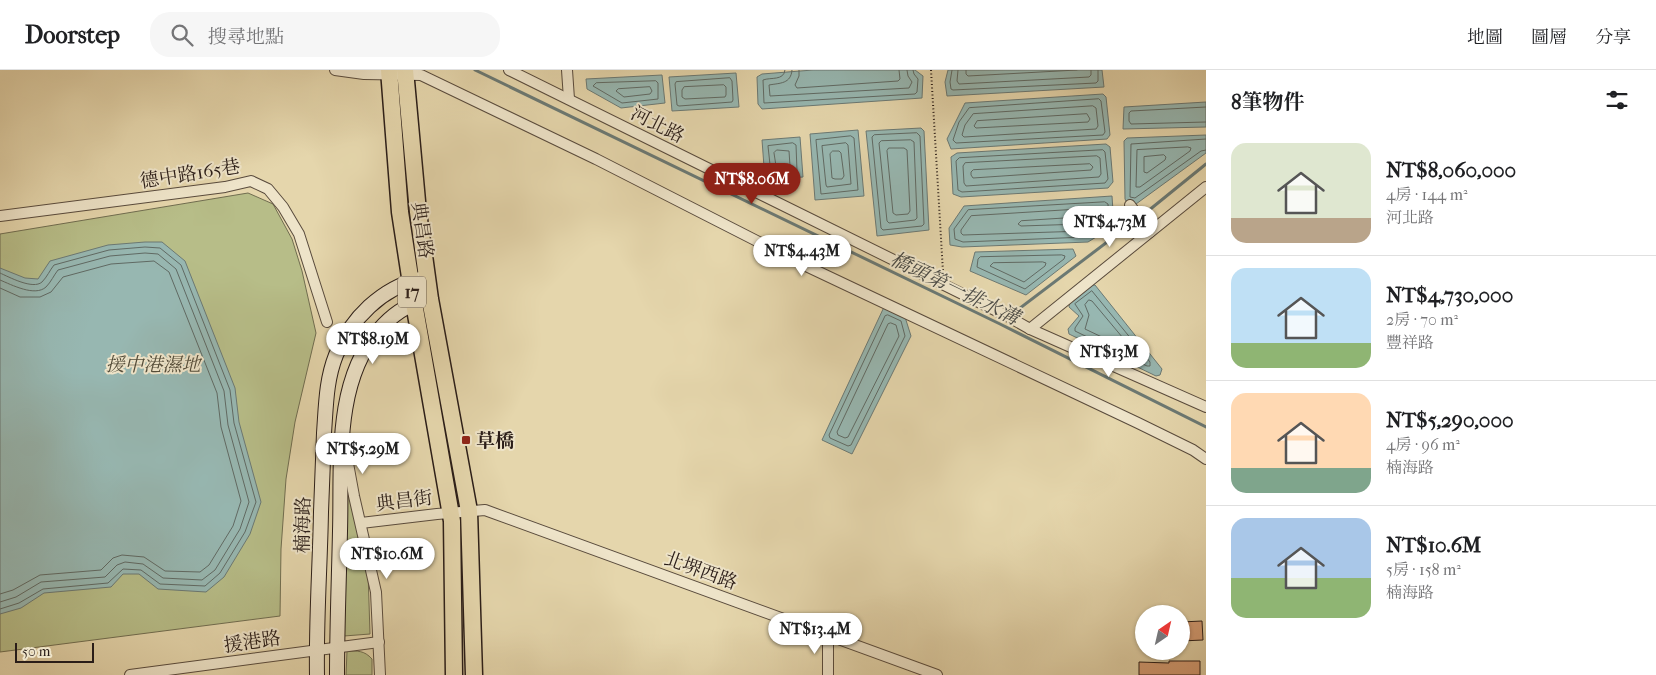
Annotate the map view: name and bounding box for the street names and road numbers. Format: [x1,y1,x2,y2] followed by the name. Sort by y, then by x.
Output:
[627,102,688,148] street label: 河北路
[138,155,242,193] street label: 德中路165巷
[407,200,437,260] street label: 典昌路
[398,276,426,308] road number: 17
[374,487,434,515] street label: 典昌街
[292,496,314,554] street label: 楠海路
[661,548,740,594] street label: 北堺西路
[222,627,282,657] street label: 援港路

